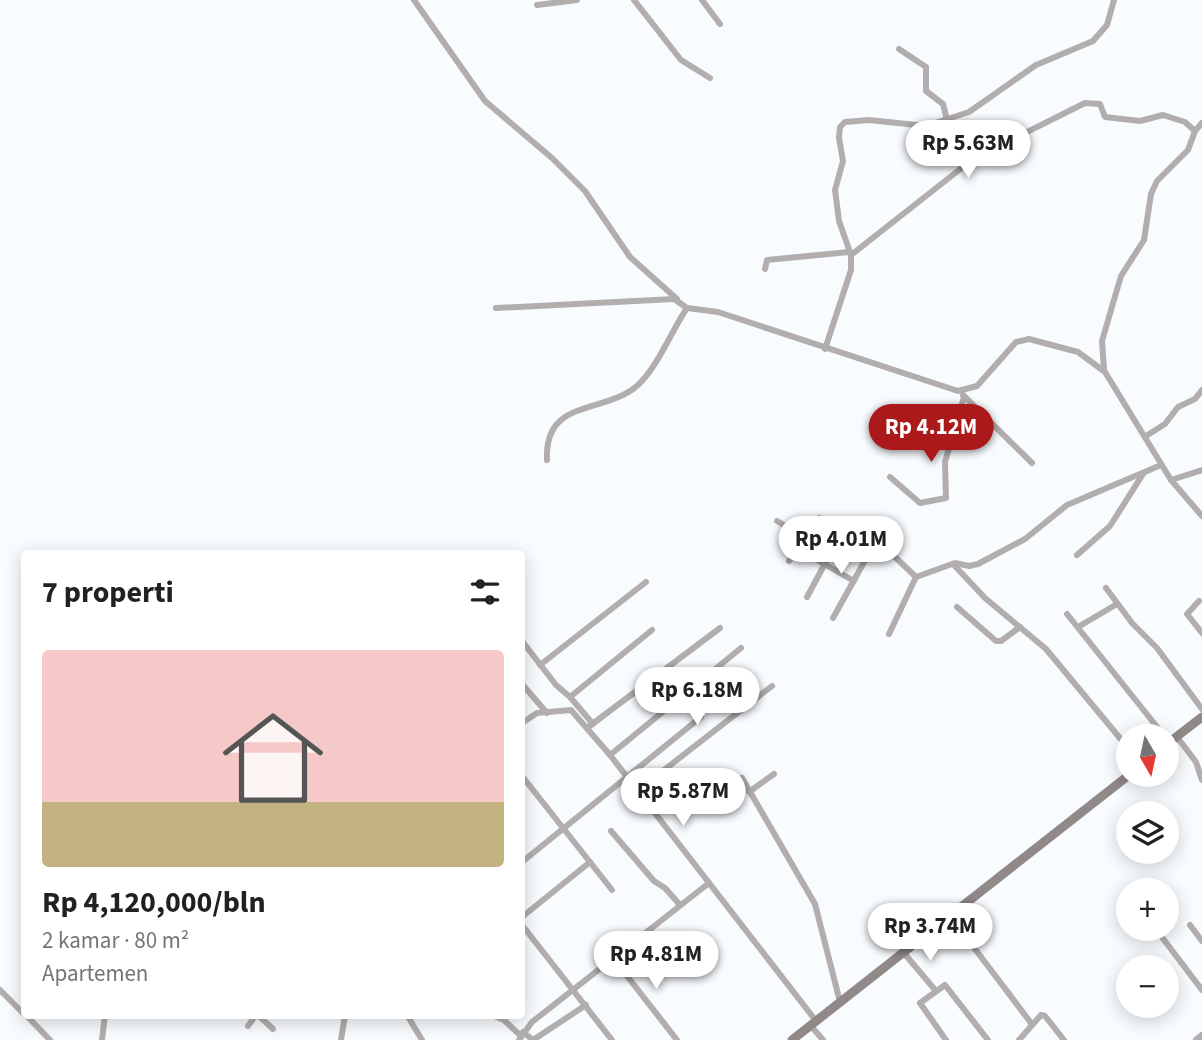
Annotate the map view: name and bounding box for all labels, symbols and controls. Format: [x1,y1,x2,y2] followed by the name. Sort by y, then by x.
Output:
[896,120,1040,180] pin: Rp 5.63M
[922,126,1014,159] text: Rp 5.63M
[859,405,1003,464] pin: Rp 4.12M
[885,410,977,443] text: Rp 4.12M
[769,516,913,576] pin: Rp 4.01M
[795,522,887,555] text: Rp 4.01M
[42,571,174,614] text: 7 properti
[466,573,504,611] icon: filters
[625,668,769,727] pin: Rp 6.18M
[651,673,743,706] text: Rp 6.18M
[210,695,336,821] icon: home
[1116,724,1180,788] north arrow
[1116,724,1179,1018] map controls
[611,768,755,828] pin: Rp 5.87M
[637,774,729,807] text: Rp 5.87M
[1116,801,1179,864] button: layers
[1116,878,1179,941] button: +
[42,881,266,924] text: Rp 4,120,000/bln
[858,904,1002,963] pin: Rp 3.74M
[884,909,976,942] text: Rp 3.74M
[42,924,189,957] text: 2 kamar · 80 m²
[584,932,728,991] pin: Rp 4.81M
[610,937,702,970] text: Rp 4.81M
[1116,955,1179,1018] button: −
[42,957,148,990] text: Apartemen

